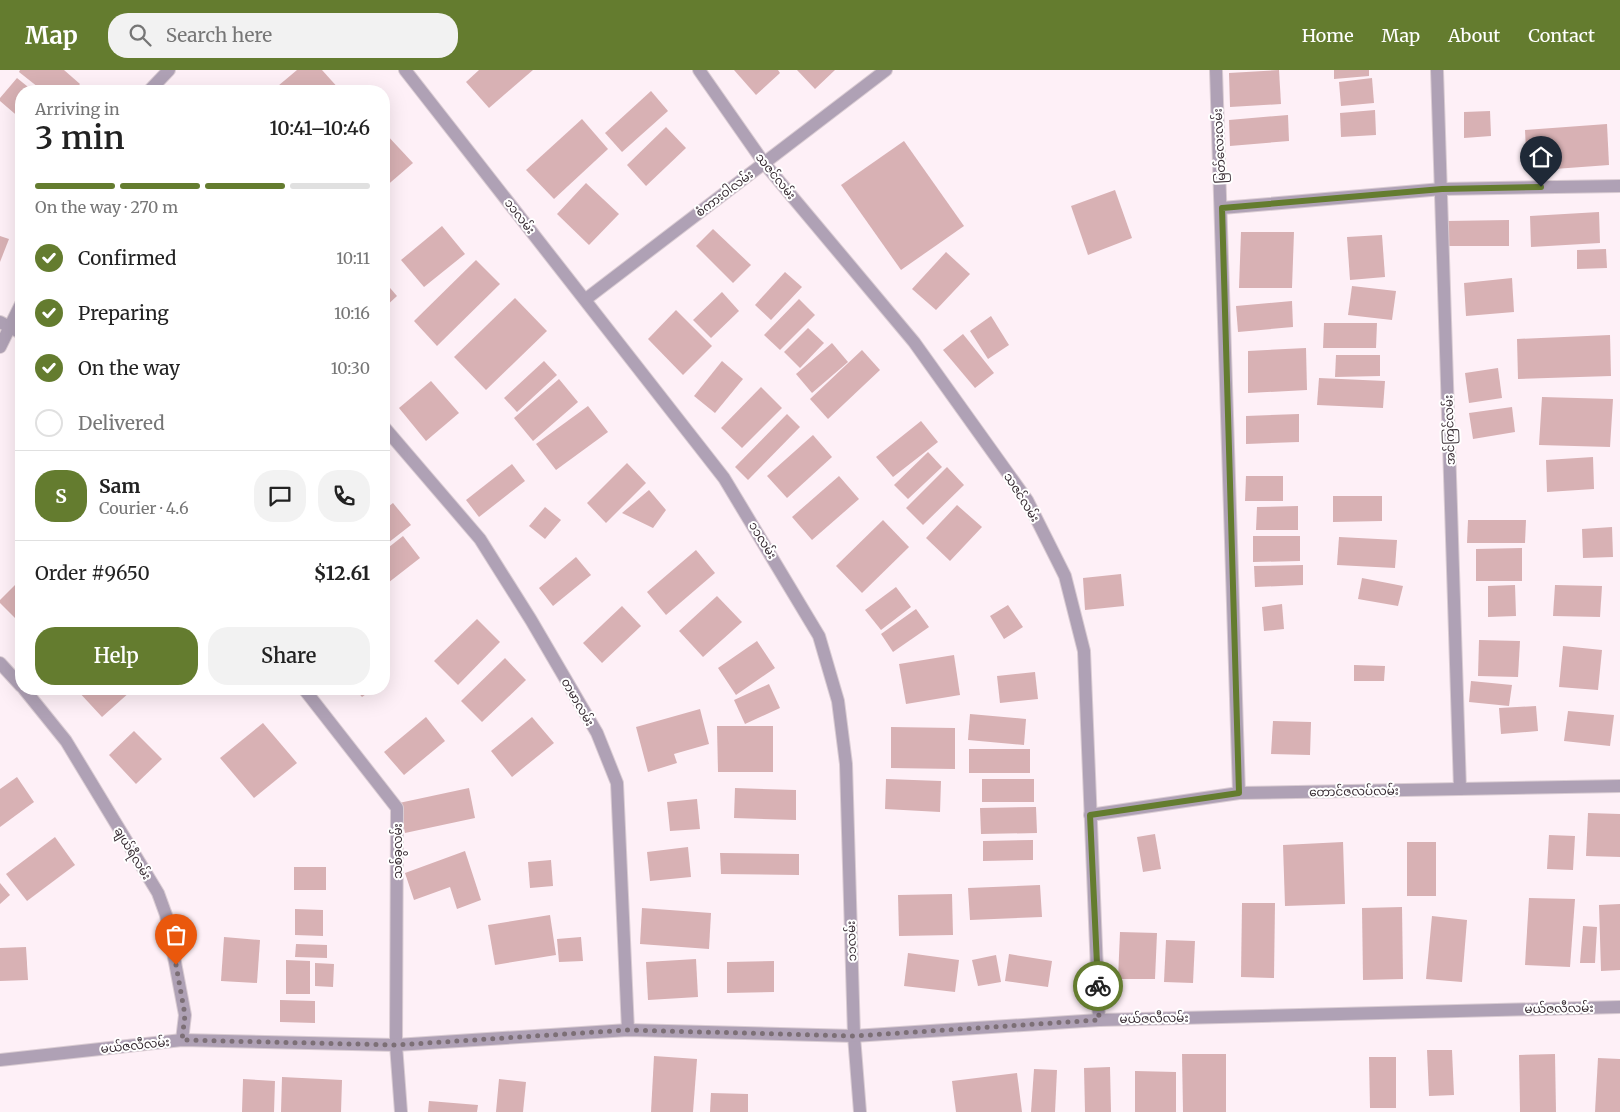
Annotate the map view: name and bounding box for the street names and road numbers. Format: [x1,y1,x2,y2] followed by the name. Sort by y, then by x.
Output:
[1209,108,1231,184] street label: မြတ်လေးလမ်း
[753,149,800,202] street label: သဇင်လမ်း
[692,166,756,220] street label: စံကားဝါလမ်း
[502,195,539,237] street label: ၁၁လမ်း
[1439,394,1461,465] street label: အင်ကြင်လမ်း
[1001,469,1044,524] street label: သဇင်လမ်း
[746,518,781,561] street label: ၁၁လမ်း
[558,675,599,729] street label: တမာလမ်း
[1309,782,1399,799] street label: တောင်ဇလပ်လမ်း
[109,823,155,884] street label: ချယ်ရီလမ်း
[389,823,408,879] street label: သစ်ခွလမ်း
[842,920,859,962] street label: ၁၁လမ်း
[1524,999,1594,1016] street label: မယ်ဇလီလမ်း
[1119,1009,1189,1026] street label: မယ်ဇလီလမ်း
[100,1033,170,1056] street label: မယ်ဇလီလမ်း

